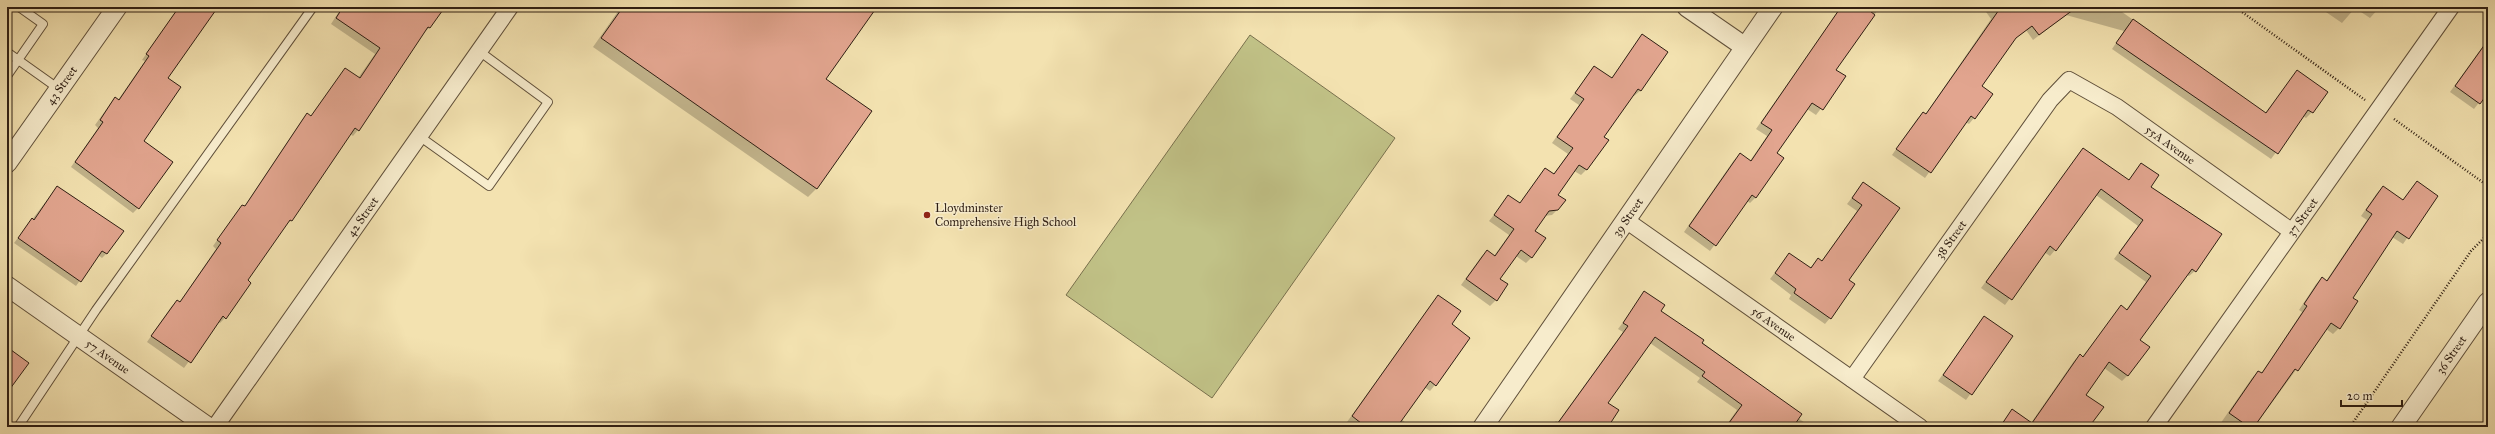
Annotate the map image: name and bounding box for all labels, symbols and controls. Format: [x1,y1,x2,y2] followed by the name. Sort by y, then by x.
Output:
[43,63,81,107] street label: 43 Street
[2142,122,2198,167] street label: 55A Avenue
[344,194,382,239] street label: 42 Street
[1610,195,1646,239] street label: 39 Street
[2284,195,2321,239] street label: 37 Street
[935,201,1077,230] place label: Lloydminster Comprehensive High School
[922,210,932,220] marker: Lloydminster Comprehensive High School
[1933,217,1970,261] street label: 38 Street
[1749,304,1798,344] street label: 56 Avenue
[2433,332,2470,377] street label: 36 Street
[83,336,132,377] street label: 57 Avenue
[2341,382,2402,408] scale bar
[2347,389,2373,403] text: 20 m

